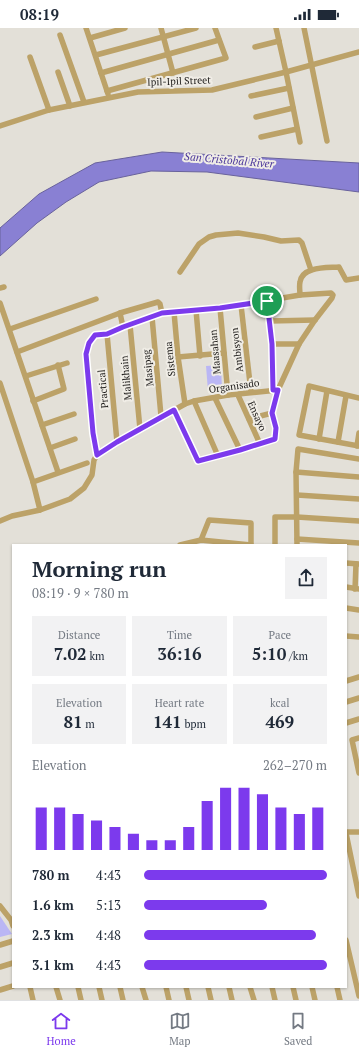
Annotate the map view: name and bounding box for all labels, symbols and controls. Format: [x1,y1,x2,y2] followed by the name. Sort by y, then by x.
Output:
[20,4,59,24] text: 08:19
[147,73,211,89] street label: Ipil-Ipil Street
[184,149,275,171] water label: San Cristobal River
[250,284,284,318] pin
[256,290,278,312] icon: arrive
[228,327,246,373] street label: Ambisyon
[207,329,223,375] street label: Maasahan
[162,341,178,377] street label: Sistema
[140,348,156,387] street label: Masipag
[118,355,134,401] street label: Malikhain
[95,369,111,409] street label: Practical
[208,376,261,396] street label: Organisado
[245,399,270,433] street label: Ensayo
[32,554,166,583] text: Morning run
[285,557,327,599] button: share
[32,584,129,602] text: 08:19 · 9 × 780 m
[58,628,100,642] text: Distance
[167,628,192,642] text: Time
[269,628,291,642] text: Pace
[54,642,87,665] text: 7.02
[157,642,202,665] text: 36:16
[252,642,286,665] text: 5:10
[87,649,105,663] text: km
[286,649,308,663] text: /km
[56,696,102,710] text: Elevation
[155,696,204,710] text: Heart rate
[270,696,290,710] text: kcal
[63,710,83,733] text: 81
[153,710,182,733] text: 141
[265,710,294,733] text: 469
[83,717,95,731] text: m
[182,717,206,731] text: bpm
[32,756,87,774] text: Elevation
[263,756,327,774] text: 262–270 m
[32,866,70,884] text: 780 m
[96,866,121,884] text: 4:43
[32,896,74,914] text: 1.6 km
[96,896,121,914] text: 5:13
[32,926,74,944] text: 2.3 km
[96,926,121,944] text: 4:48
[32,956,74,974] text: 3.1 km
[96,956,121,974] text: 4:43
[47,1010,76,1048] tab: Home
[169,1010,191,1048] tab: Map
[284,1010,312,1048] tab: Saved

